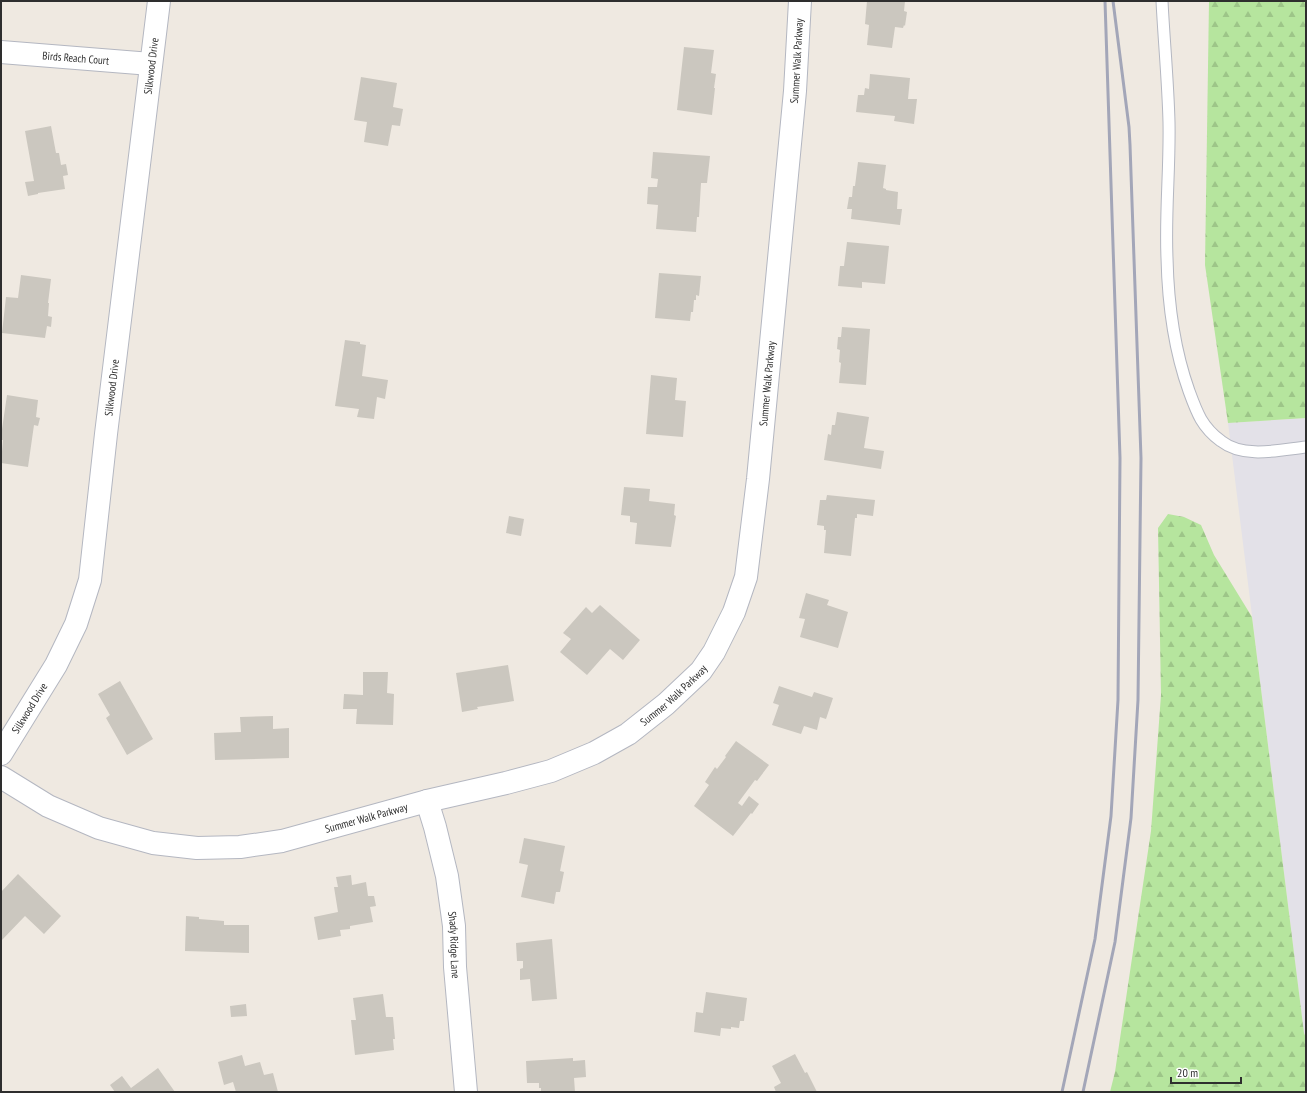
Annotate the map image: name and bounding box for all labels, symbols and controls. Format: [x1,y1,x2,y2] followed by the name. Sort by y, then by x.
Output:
[787,17,806,104] street label: Summer Walk Parkway
[141,36,162,95] street label: Silkwood Drive
[42,48,110,68] street label: Birds Reach Court
[756,340,778,427] street label: Summer Walk Parkway
[101,358,122,417] street label: Silkwood Drive
[637,661,711,729] street label: Summer Walk Parkway
[8,680,51,736] street label: Silkwood Drive
[323,799,410,836] street label: Summer Walk Parkway
[445,910,463,979] street label: Shady Ridge Lane
[1171,1059,1241,1085] scale bar
[1177,1065,1198,1080] text: 20 m

